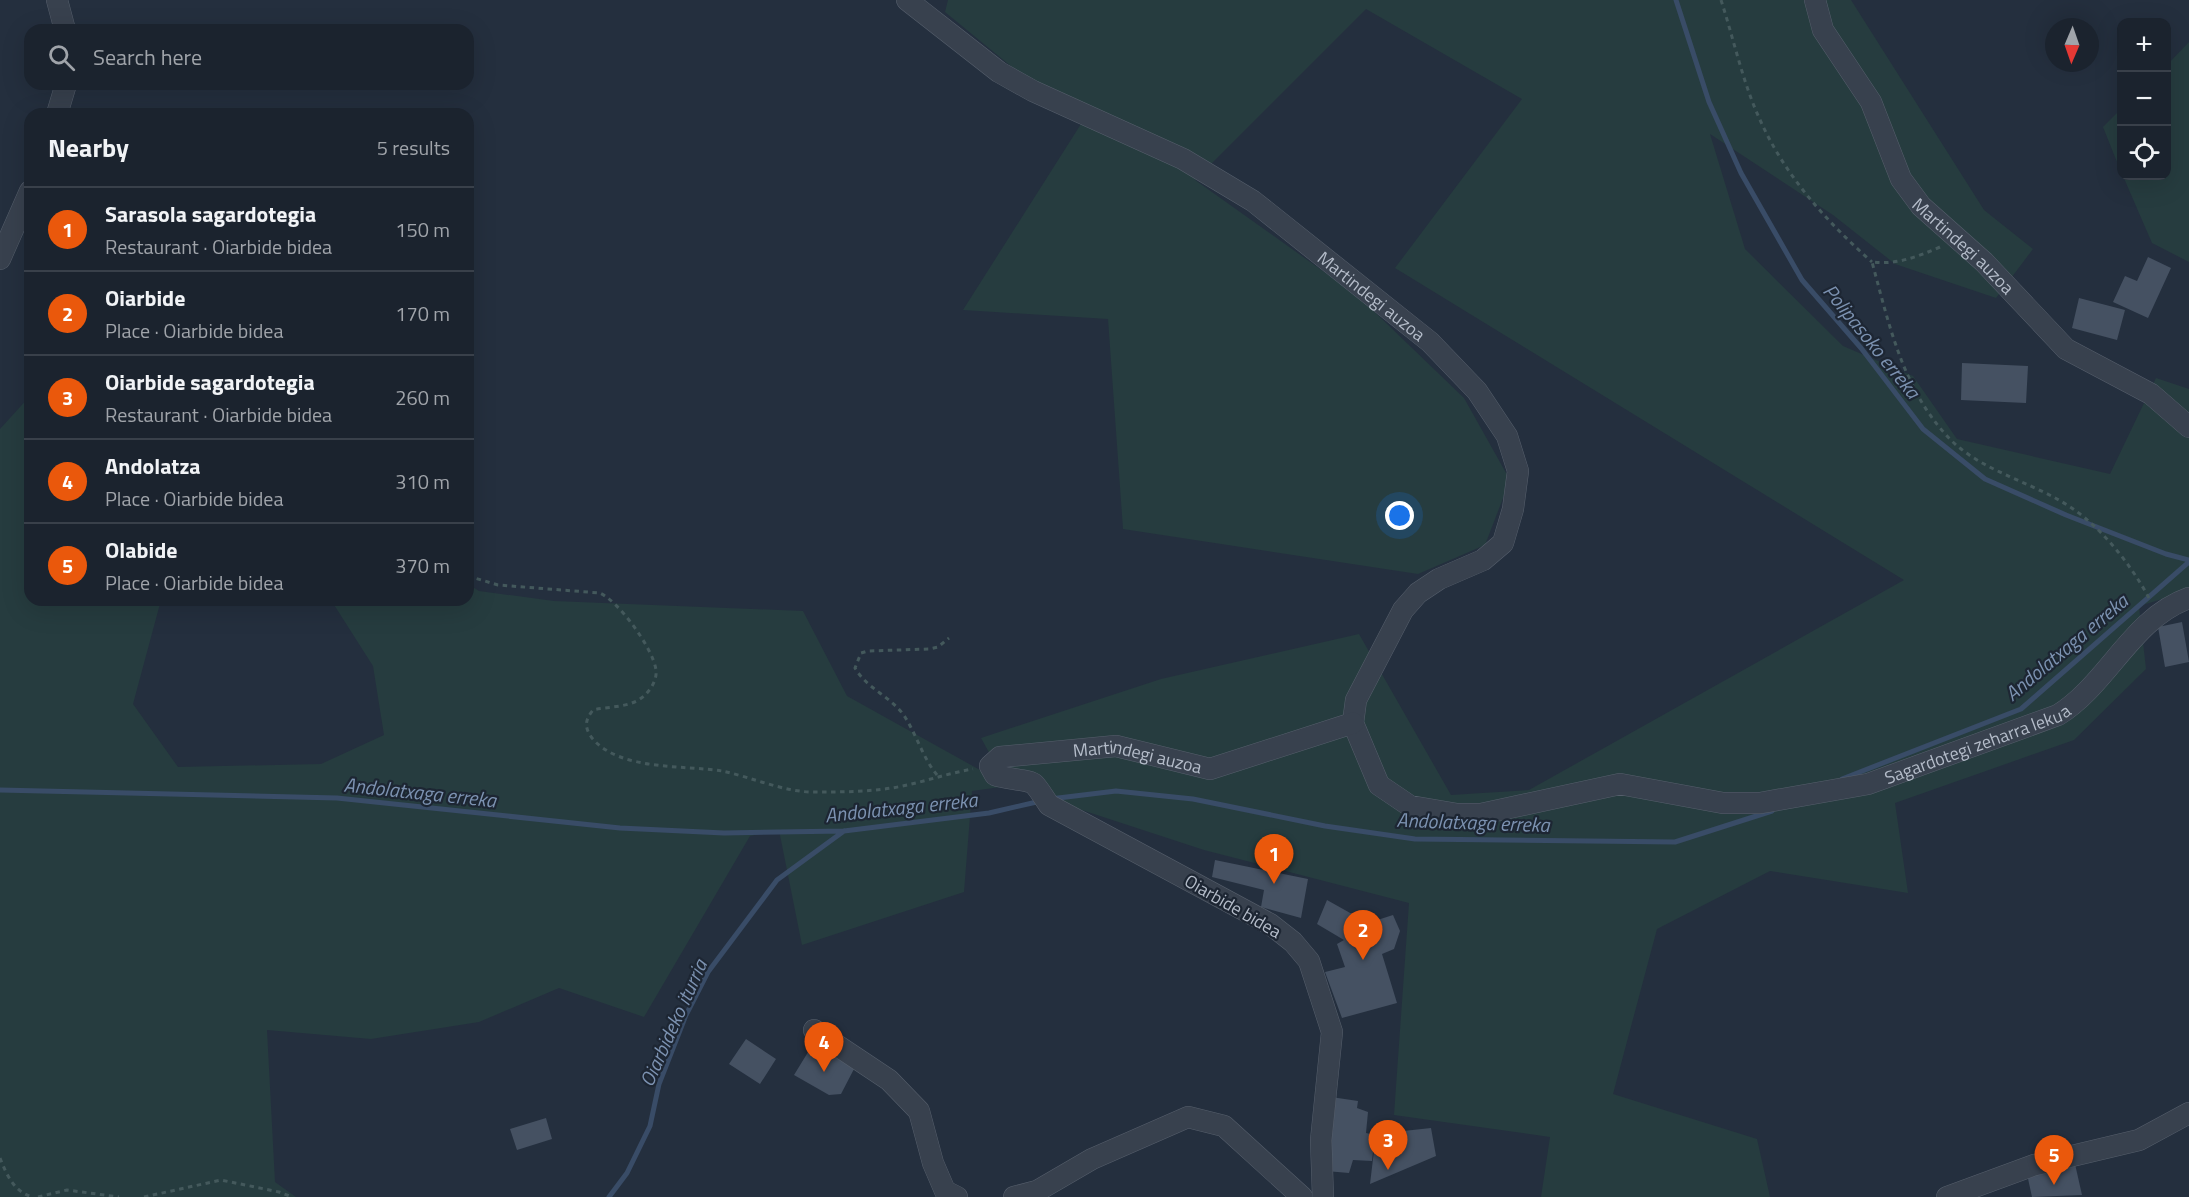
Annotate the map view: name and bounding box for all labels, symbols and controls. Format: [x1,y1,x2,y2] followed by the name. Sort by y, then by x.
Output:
[2045,18,2099,72] north arrow
[2117,18,2171,180] map controls
[2117,18,2171,72] button: +
[24,24,474,90] search box
[93,40,202,74] text: Search here
[45,41,78,74] icon: search
[2117,72,2171,126] button: −
[2117,126,2171,180] button: locate
[48,128,129,167] text: Nearby
[377,132,450,163] text: 5 results
[1906,191,2021,300] street label: Martindegi auzoa
[105,197,316,231] text: Sarasola sagardotegia
[62,214,73,245] text: 1
[395,214,450,245] text: 150 m
[105,231,332,262] text: Restaurant · Oiarbide bidea
[1312,244,1432,347] street label: Martindegi auzoa
[1816,277,1929,406] water label: Polipasoko erreka
[105,281,185,315] text: Oiarbide
[62,298,73,329] text: 2
[395,298,450,329] text: 170 m
[105,315,283,346] text: Place · Oiarbide bidea
[105,365,315,399] text: Oiarbide sagardotegia
[62,382,73,413] text: 3
[395,382,450,413] text: 260 m
[105,399,332,430] text: Restaurant · Oiarbide bidea
[105,449,201,483] text: Andolatza
[62,466,73,497] text: 4
[395,466,450,497] text: 310 m
[105,483,283,514] text: Place · Oiarbide bidea
[1385,501,1414,530] your location
[105,533,177,567] text: Olabide
[62,550,73,581] text: 5
[395,550,450,581] text: 370 m
[105,567,283,598] text: Place · Oiarbide bidea
[1997,585,2135,708] water label: Andolatxaga erreka
[1880,697,2076,791] street label: Sagardotegi zeharra lekua
[1072,732,1205,780] street label: Martindegi auzoa
[342,769,499,816] water label: Andolatxaga erreka
[823,783,980,830] water label: Andolatxaga erreka
[1396,804,1551,840] water label: Andolatxaga erreka
[1254,834,1294,884] pin: 1
[1179,867,1287,945] street label: Oiarbide bidea
[1344,910,1382,960] pin: 2
[631,953,715,1092] water label: Oiarbideko iturria
[804,1022,844,1072] pin: 4
[1368,1120,1408,1170] pin: 3
[2034,1136,2074,1185] pin: 5

